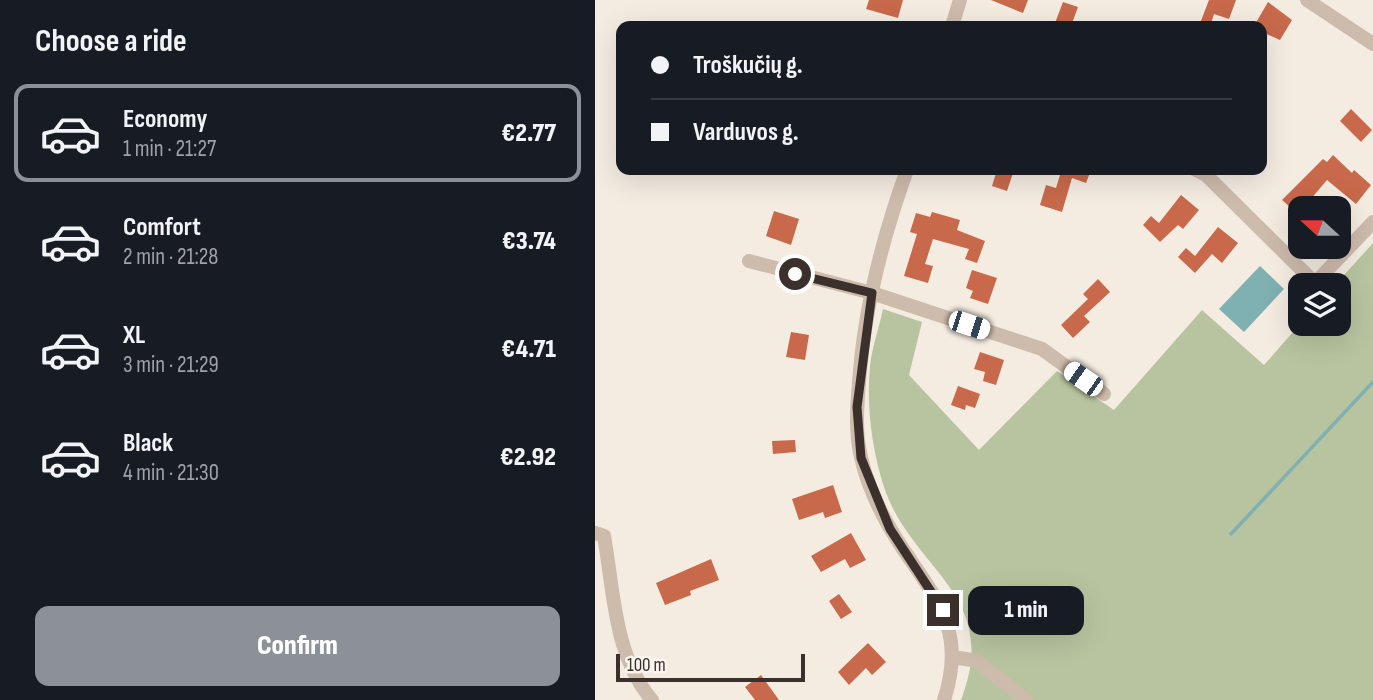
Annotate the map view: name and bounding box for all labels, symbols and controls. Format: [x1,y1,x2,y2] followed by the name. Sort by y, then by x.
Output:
[35,22,187,61] text: Choose a ride
[693,50,803,81] text: Troškučių g.
[39,102,102,165] icon: car
[123,104,207,135] text: Economy
[693,117,799,148] text: Varduvos g.
[502,118,556,149] text: €2.77
[123,135,216,163] text: 1 min · 21:27
[1288,196,1351,259] north arrow
[1288,196,1351,336] map controls
[39,210,102,273] icon: car
[123,212,201,243] text: Comfort
[502,226,556,257] text: €3.74
[123,243,218,271] text: 2 min · 21:28
[779,258,811,290] route start
[1288,273,1351,336] button: layers
[946,309,993,341] car
[39,318,102,381] icon: car
[123,320,145,351] text: XL
[501,334,556,365] text: €4.71
[123,351,219,379] text: 3 min · 21:29
[1060,358,1107,400] car
[39,426,102,489] icon: car
[123,428,173,459] text: Black
[500,442,556,473] text: €2.92
[123,459,219,487] text: 4 min · 21:30
[967,586,1083,634] callout: 1 min
[927,594,959,626] route end
[1004,596,1048,624] text: 1 min
[35,606,560,686] button: Confirm
[616,651,805,683] scale bar
[627,654,666,677] text: 100 m

